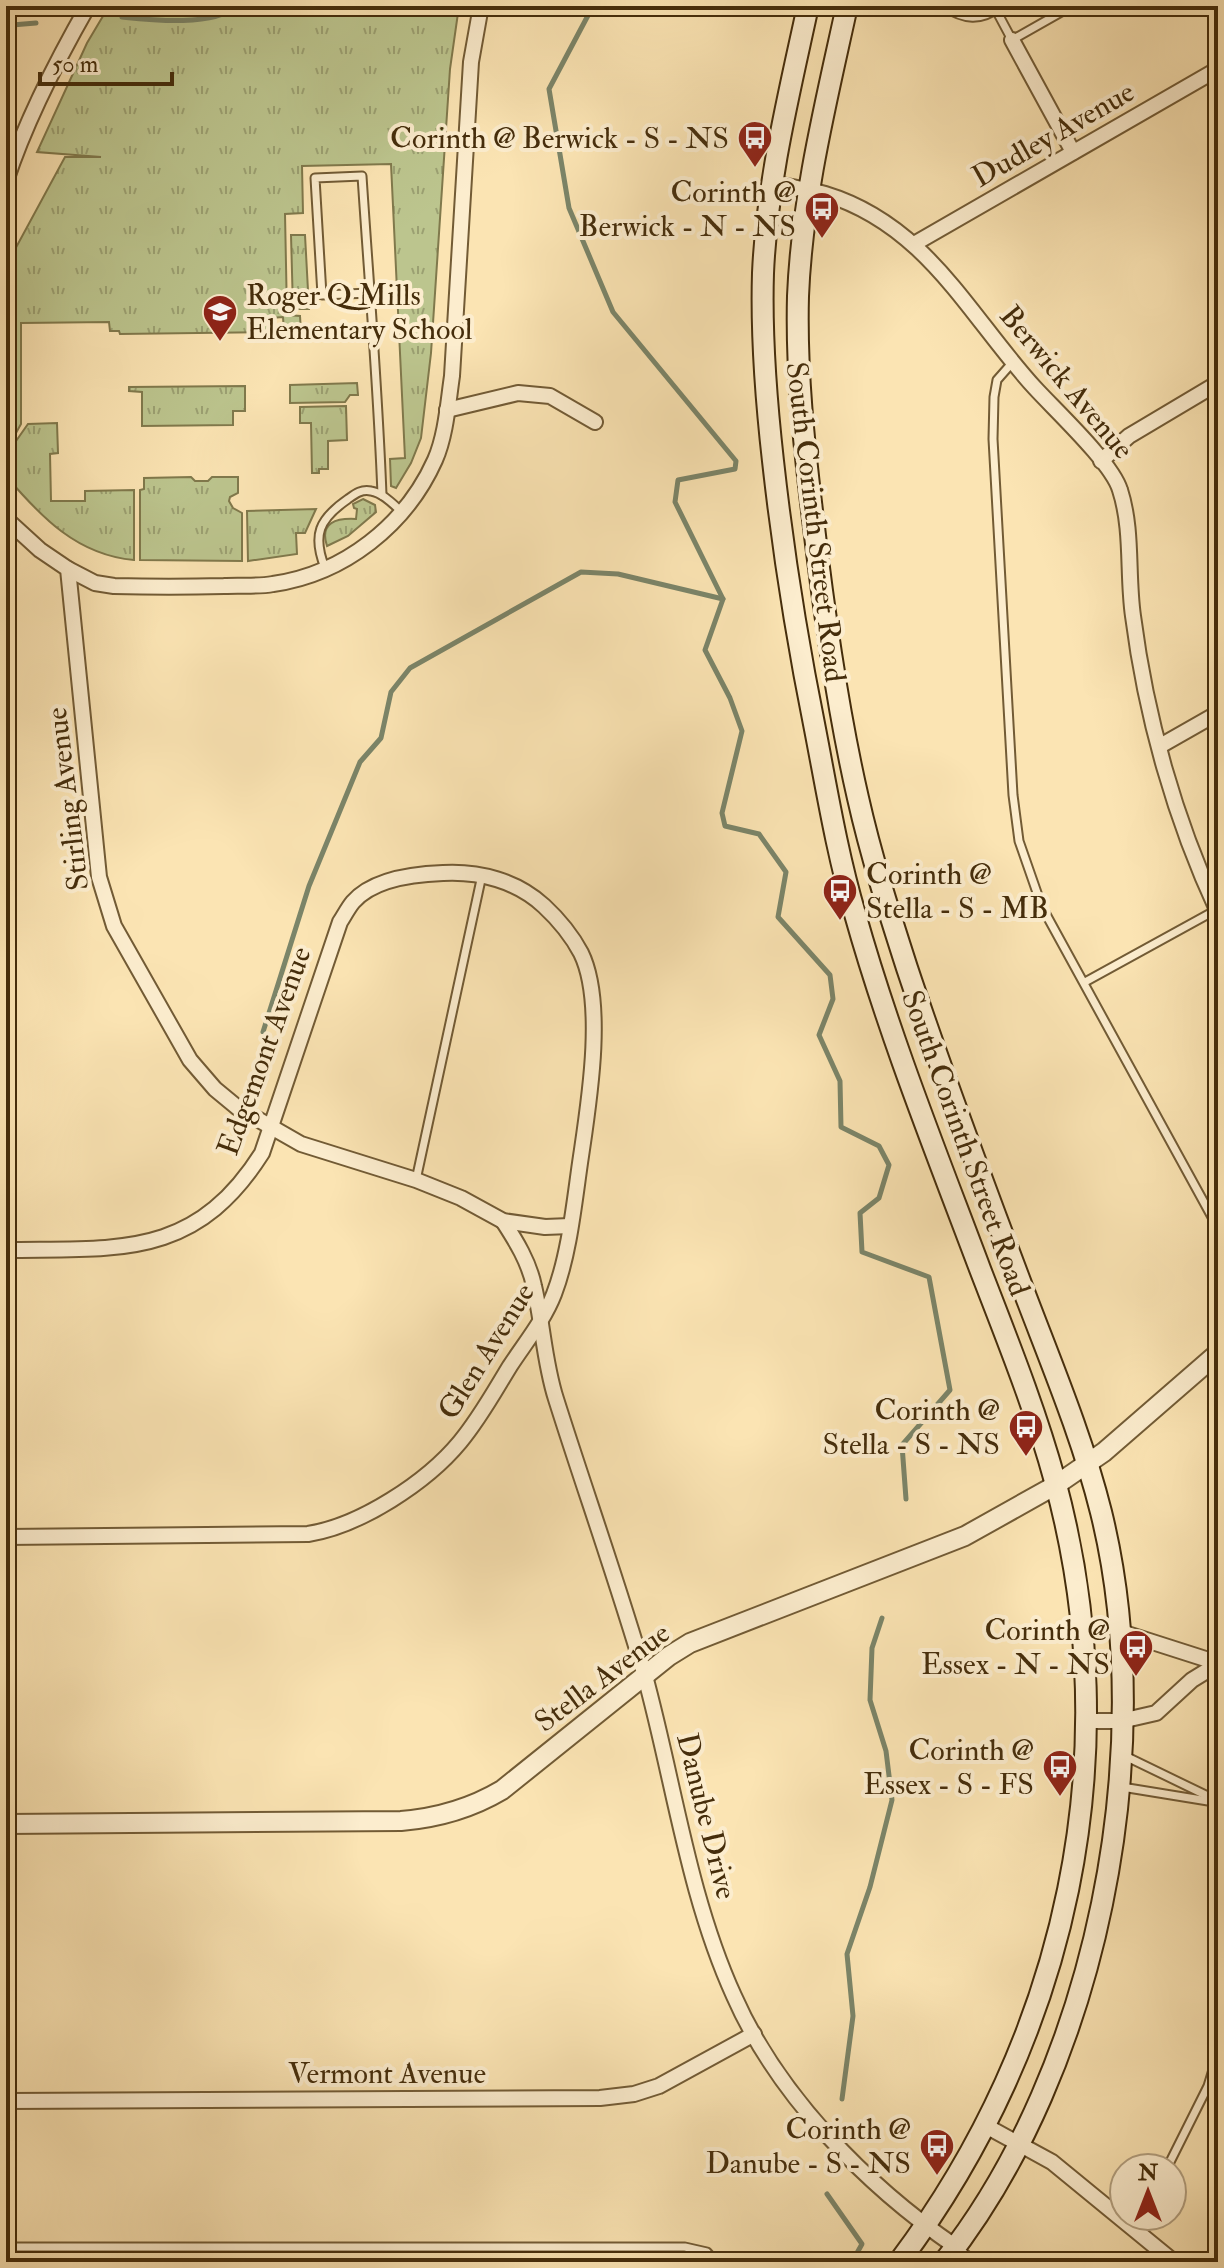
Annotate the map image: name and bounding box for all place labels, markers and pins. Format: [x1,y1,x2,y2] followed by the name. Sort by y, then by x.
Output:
[736,119,774,169] bus stop icon: Corinth @ Berwick - S - NS
[390,120,729,157] place label: Corinth @ Berwick - S - NS
[579,174,796,245] place label: Corinth @ Berwick - N - NS
[803,190,841,240] bus stop icon: Corinth @ Berwick - N - NS
[246,277,473,348] place label: Roger Q Mills Elementary School
[201,293,239,343] school or university icon: Roger Q Mills Elementary School
[866,856,1049,927] place label: Corinth @ Stella - S - MB
[821,872,859,922] bus stop icon: Corinth @ Stella - S - MB
[822,1392,1000,1463] place label: Corinth @ Stella - S - NS
[1007,1408,1045,1458] bus stop icon: Corinth @ Stella - S - NS
[921,1612,1110,1683] place label: Corinth @ Essex - N - NS
[1117,1628,1155,1678] bus stop icon: Corinth @ Essex - N - NS
[863,1732,1034,1803] place label: Corinth @ Essex - S - FS
[1041,1748,1079,1798] bus stop icon: Corinth @ Essex - S - FS
[705,2111,911,2182] place label: Corinth @ Danube - S - NS
[918,2127,956,2177] bus stop icon: Corinth @ Danube - S - NS

